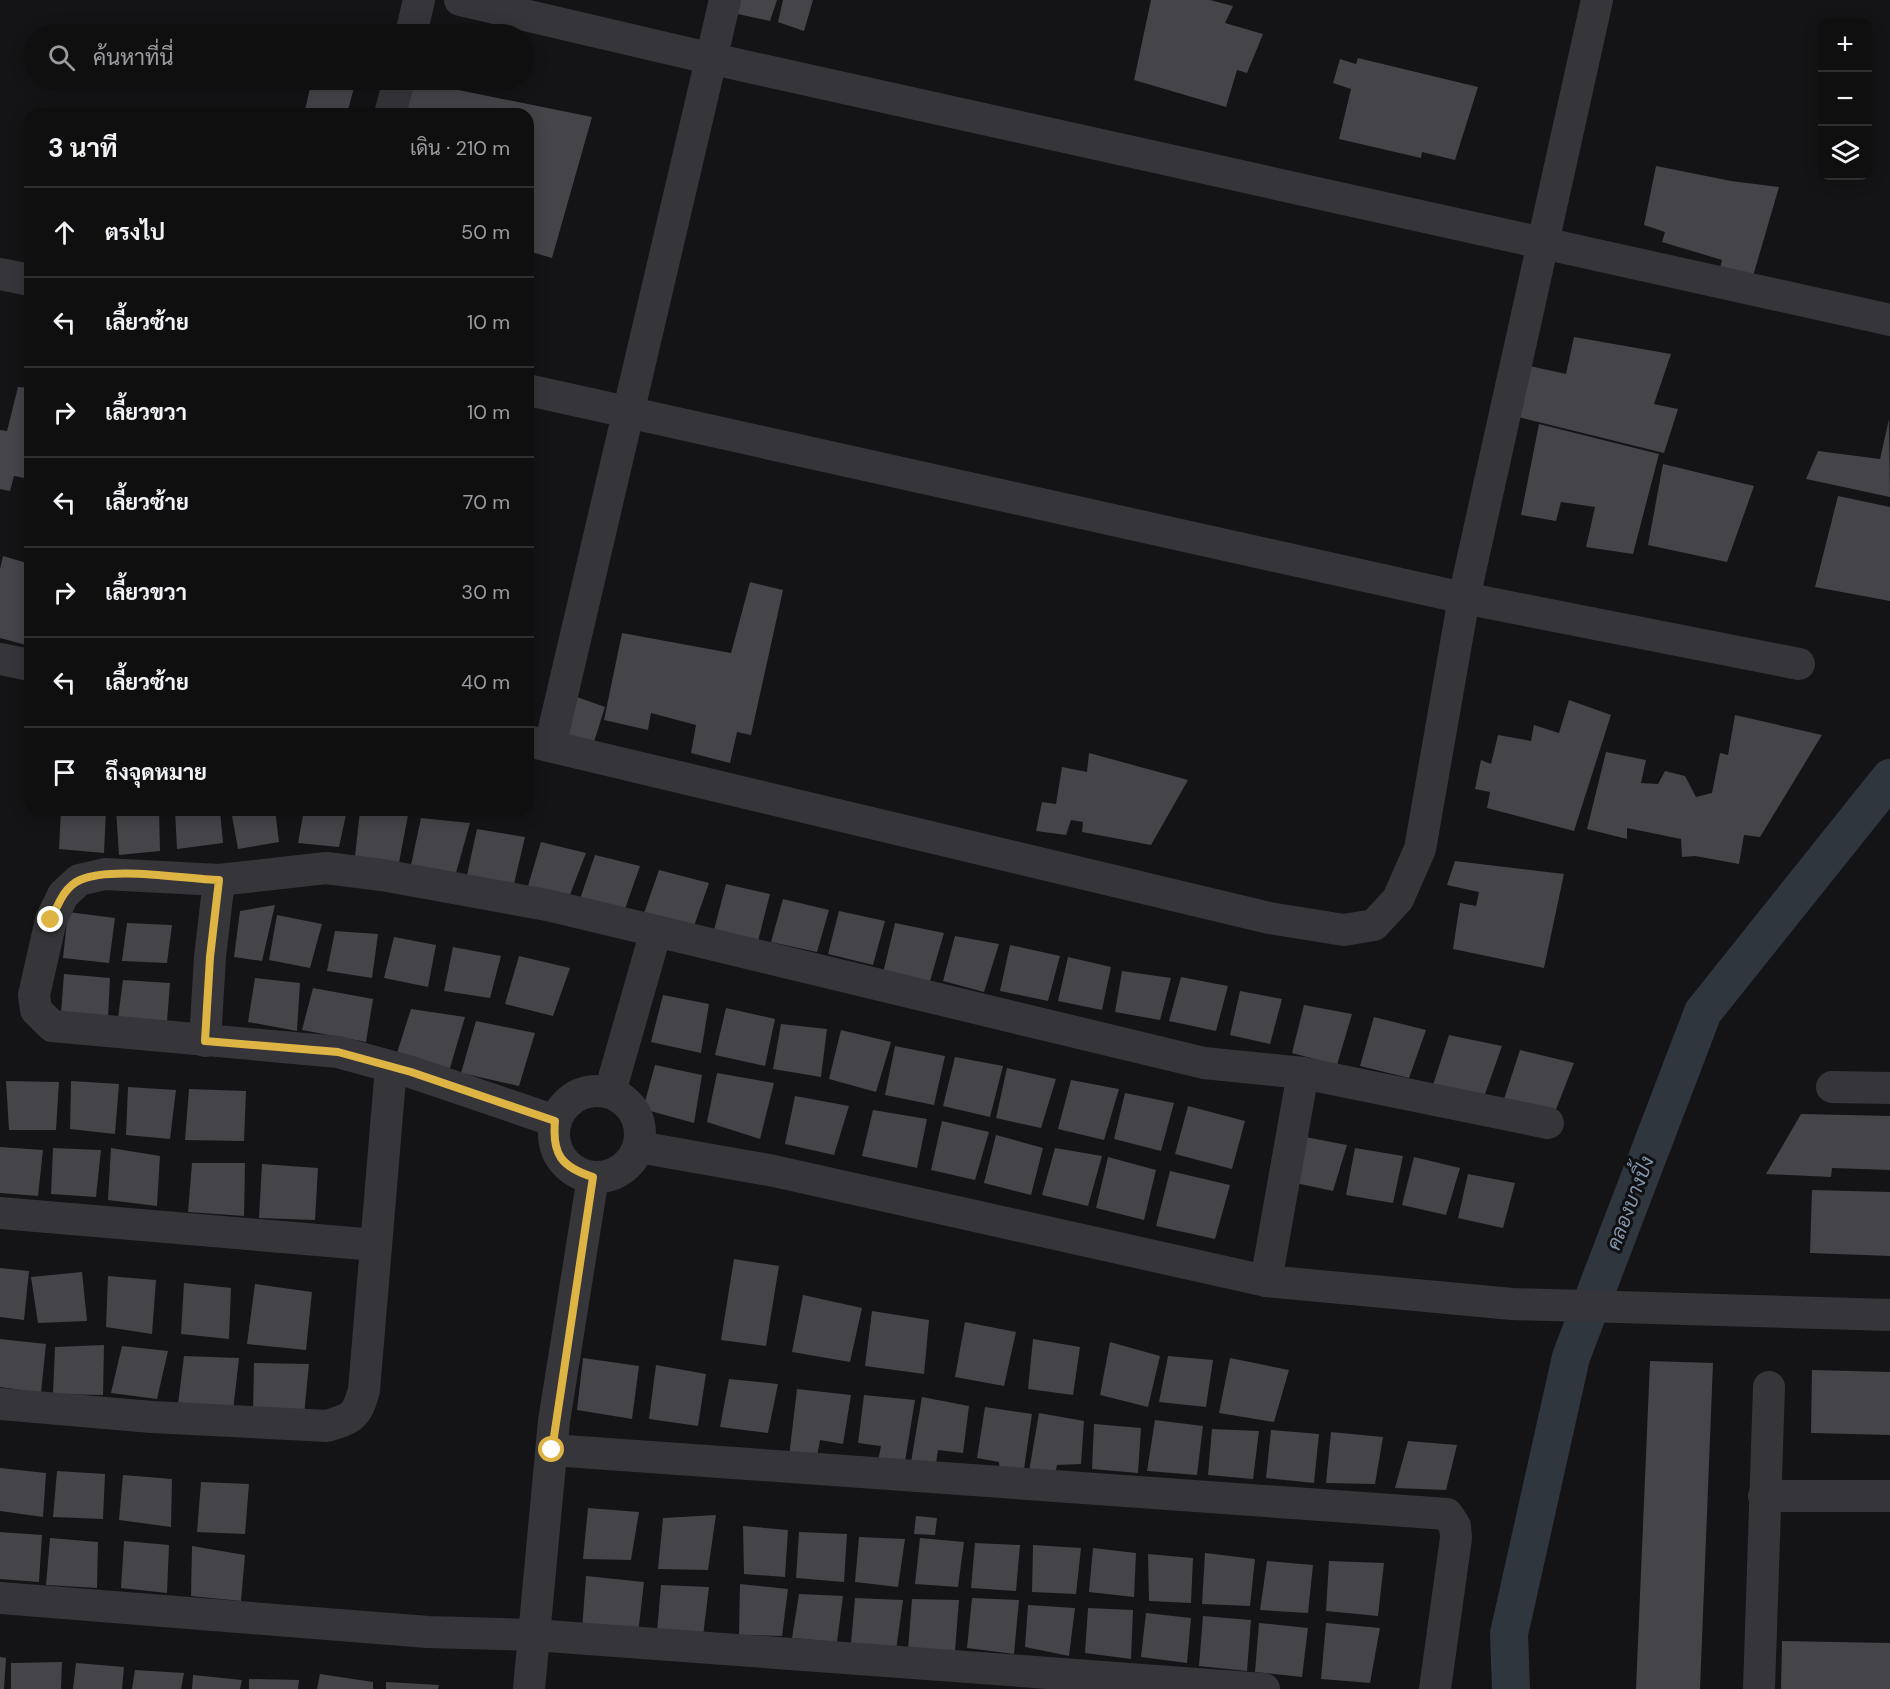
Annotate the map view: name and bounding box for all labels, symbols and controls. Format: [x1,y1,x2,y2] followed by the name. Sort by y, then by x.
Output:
[1818,18,1872,180] map controls
[1818,18,1872,72] button: +
[24,24,534,90] search box
[45,41,78,74] icon: search
[93,43,173,72] text: ค้นหาที่นี่
[1818,72,1872,126] button: −
[1818,126,1872,180] button: layers
[48,131,118,165] text: 3 นาที
[410,135,510,161] text: เดิน · 210 m
[48,216,81,249] icon: ahead
[105,218,165,247] text: ตรงไป
[461,219,510,245] text: 50 m
[48,306,81,339] icon: left
[105,308,189,337] text: เลี้ยวซ้าย
[467,309,510,335] text: 10 m
[48,396,81,429] icon: right
[105,398,187,427] text: เลี้ยวขวา
[467,399,510,425] text: 10 m
[48,486,81,519] icon: left
[105,488,189,517] text: เลี้ยวซ้าย
[463,489,510,515] text: 70 m
[48,576,81,609] icon: right
[105,578,187,607] text: เลี้ยวขวา
[461,579,510,605] text: 30 m
[48,666,81,699] icon: left
[105,668,189,697] text: เลี้ยวซ้าย
[461,669,510,695] text: 40 m
[48,756,81,789] icon: arrive
[105,758,207,787] text: ถึงจุดหมาย
[37,906,63,932] route end
[1596,1151,1660,1254] water label: คลองบางปิ้ง
[538,1436,564,1462] route start

